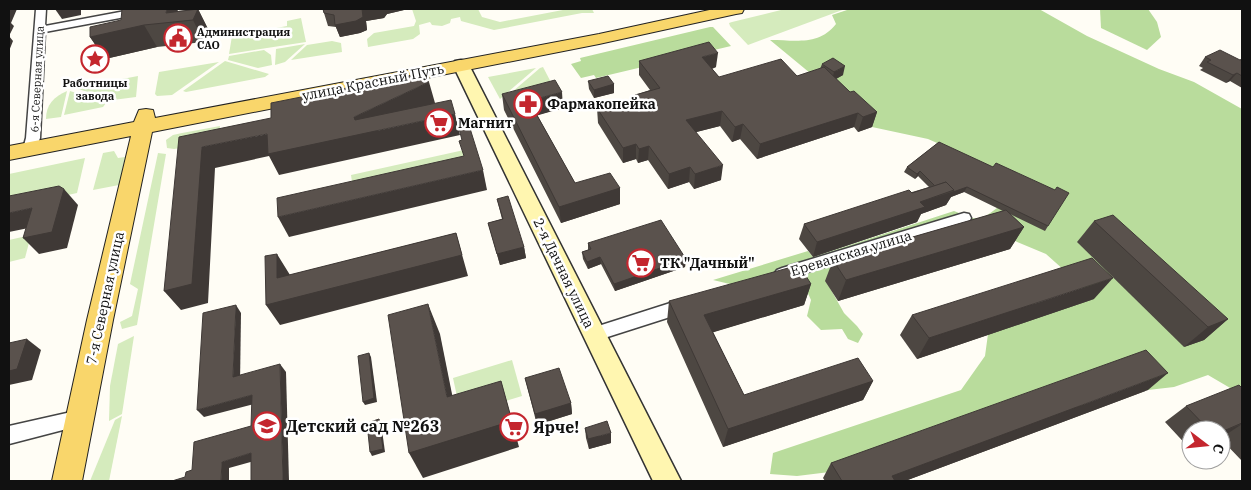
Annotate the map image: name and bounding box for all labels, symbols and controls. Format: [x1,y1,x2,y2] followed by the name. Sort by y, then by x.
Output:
[163,23,193,53] public building icon: Администрация САО
[27,25,47,133] street label: 6-я Северная улица
[197,25,291,52] place label: Администрация САО
[80,44,110,74] place icon: Работницы завода
[301,59,446,105] street label: улица Красный Путь
[62,76,128,103] place label: Работницы завода
[513,89,543,119] pharmacy icon: Фармакопейка
[547,95,656,113] place label: Фармакопейка
[424,108,454,138] supermarket icon: Магнит
[458,114,513,132] place label: Магнит
[529,215,599,331] street label: 2-я Дачная улица
[788,226,914,280] street label: Ереванская улица
[82,229,128,366] street label: 7-я Северная улица
[626,248,656,278] supermarket icon: ТК "Дачный"
[660,254,755,272] place label: ТК "Дачный"
[252,411,282,441] school or university icon: Детский сад №263
[499,412,529,442] supermarket icon: Ярче!
[286,416,439,436] place label: Детский сад №263
[533,417,579,437] place label: Ярче!
[1181,420,1231,470] north arrow
[1209,442,1228,456] text: С

